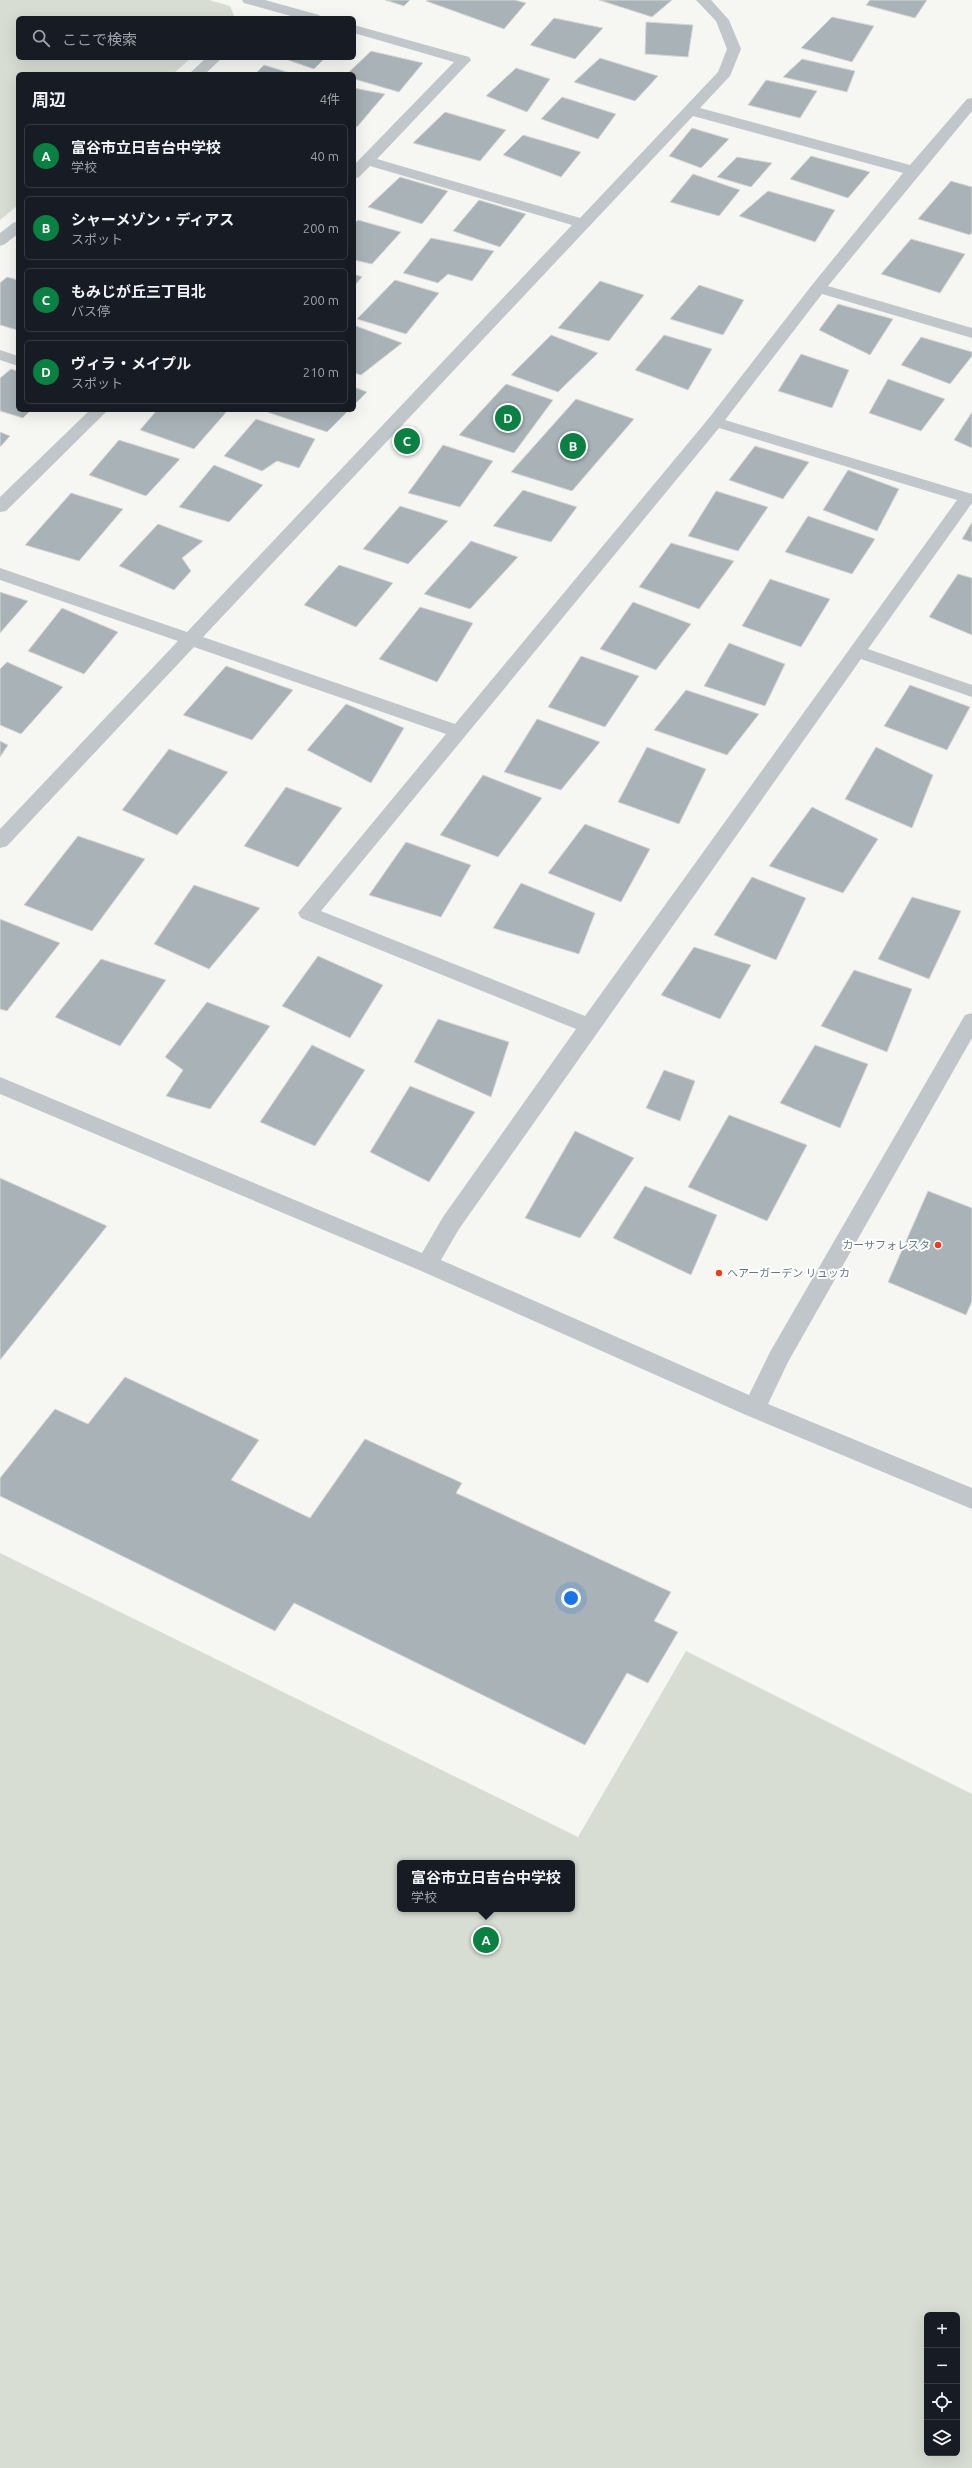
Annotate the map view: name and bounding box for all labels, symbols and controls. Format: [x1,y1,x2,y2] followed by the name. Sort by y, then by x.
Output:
[16,16,356,60] search box
[30,27,52,49] icon: search
[62,31,137,48] text: ここで検索
[32,90,66,109] text: 周辺
[320,92,340,106] text: 4件
[71,139,221,156] text: 富谷市立日吉台中学校
[41,149,51,163] text: A
[310,149,339,163] text: 40 m
[71,160,97,174] text: 学校
[71,211,234,228] text: シャーメゾン・ディアス
[42,221,50,235] text: B
[303,221,339,235] text: 200 m
[71,232,123,246] text: スポット
[71,283,206,300] text: もみじが丘三丁目北
[42,293,50,307] text: C
[303,293,339,307] text: 200 m
[71,304,110,318] text: バス停
[71,355,191,372] text: ヴィラ・メイプル
[41,365,51,379] text: D
[303,365,339,379] text: 210 m
[71,376,123,390] text: スポット
[495,403,521,433] pin: D
[394,426,420,456] pin: C
[560,431,586,461] pin: B
[842,1239,930,1251] place label: カーサフォレスタ
[933,1240,943,1250] marker: カーサフォレスタ
[727,1267,850,1279] place label: ヘアーガーデン リュッカ
[714,1268,724,1278] marker: ヘアーガーデン リュッカ
[561,1588,581,1608] your location
[397,1860,575,1912] popup
[411,1869,561,1886] text: 富谷市立日吉台中学校
[411,1890,437,1904] text: 学校
[473,1925,499,1955] pin: A
[924,2312,960,2456] map controls
[924,2312,960,2348] button: +
[924,2348,960,2384] button: −
[924,2384,960,2420] button: locate
[924,2420,960,2456] button: layers

